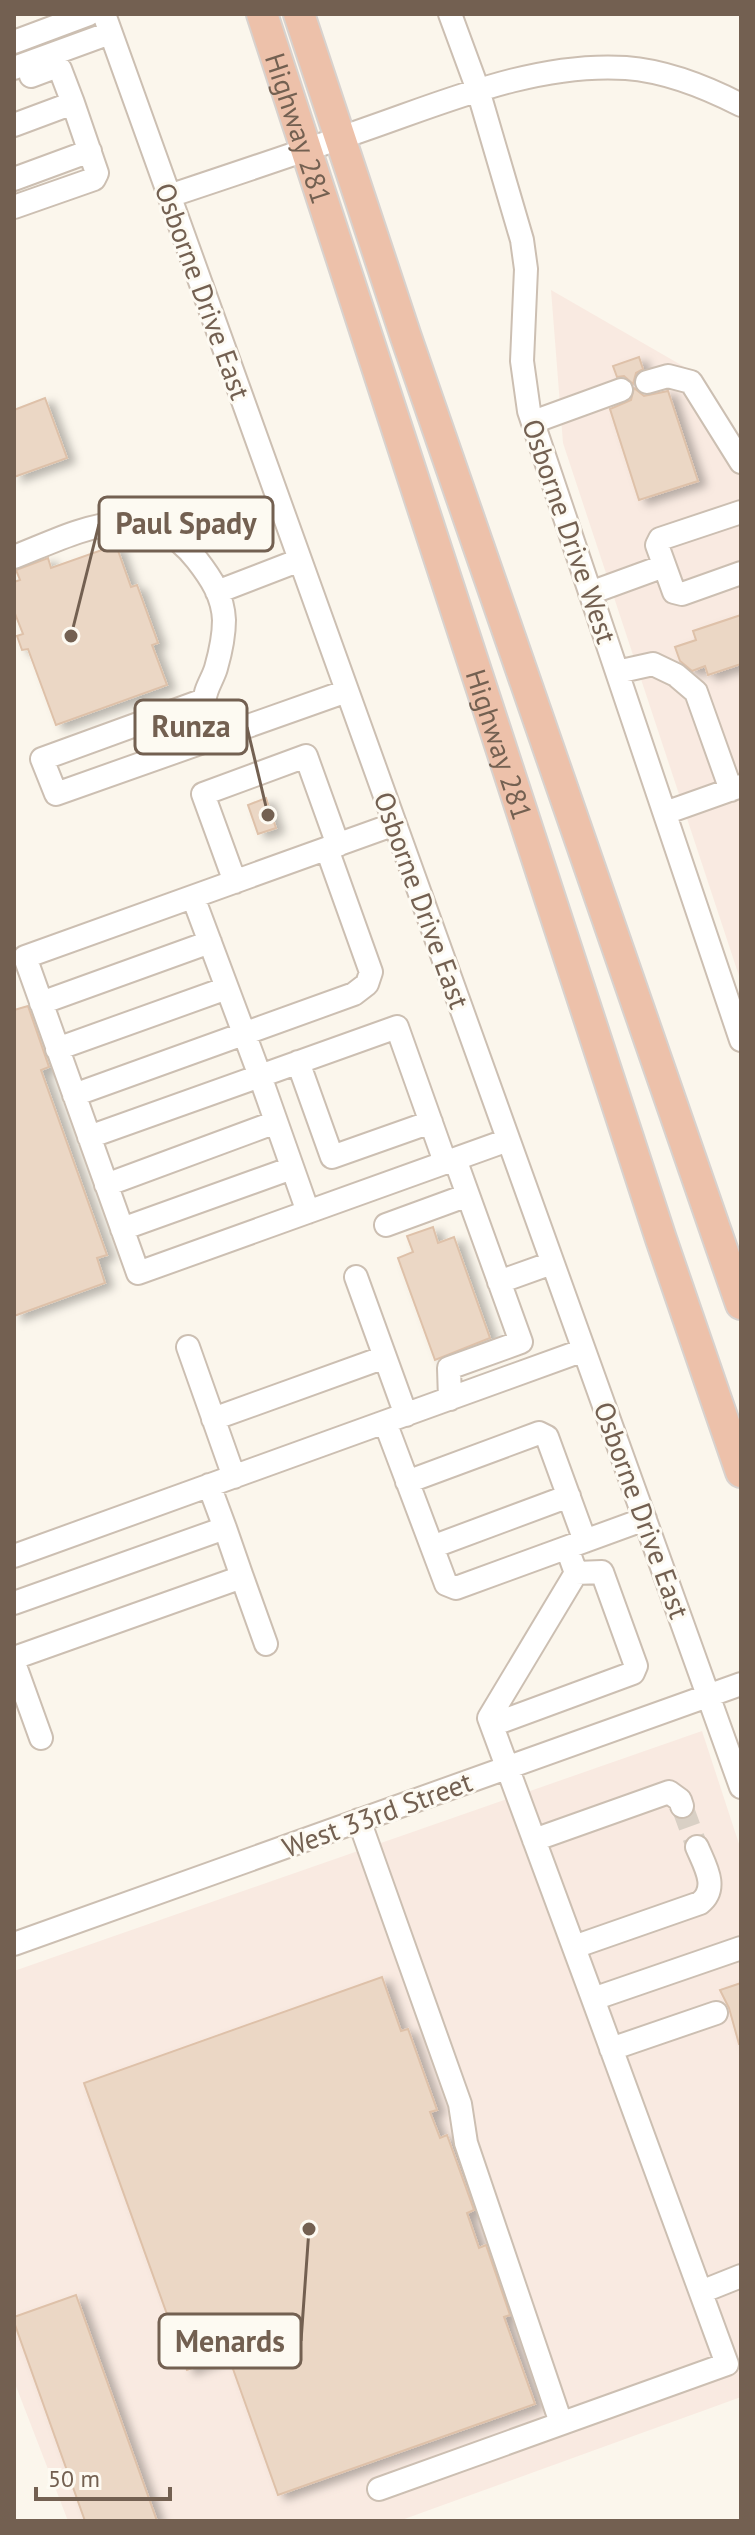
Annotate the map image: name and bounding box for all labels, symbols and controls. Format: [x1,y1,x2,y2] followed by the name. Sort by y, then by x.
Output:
[257,48,341,208] street label: Highway 281
[147,178,260,405] street label: Osborne Drive East
[514,414,626,649] street label: Osborne Drive West
[99,497,273,551] callout: Paul Spady
[115,503,257,542] text: Paul Spady
[458,664,542,824] street label: Highway 281
[135,700,247,754] callout: Runza
[151,706,231,745] text: Runza
[366,787,479,1014] street label: Osborne Drive East
[586,1397,699,1624] street label: Osborne Drive East
[277,1762,477,1865] street label: West 33rd Street
[159,2314,301,2368] callout: Menards
[175,2321,285,2360] text: Menards
[36,2451,170,2501] scale bar
[48,2463,100,2494] text: 50 m

